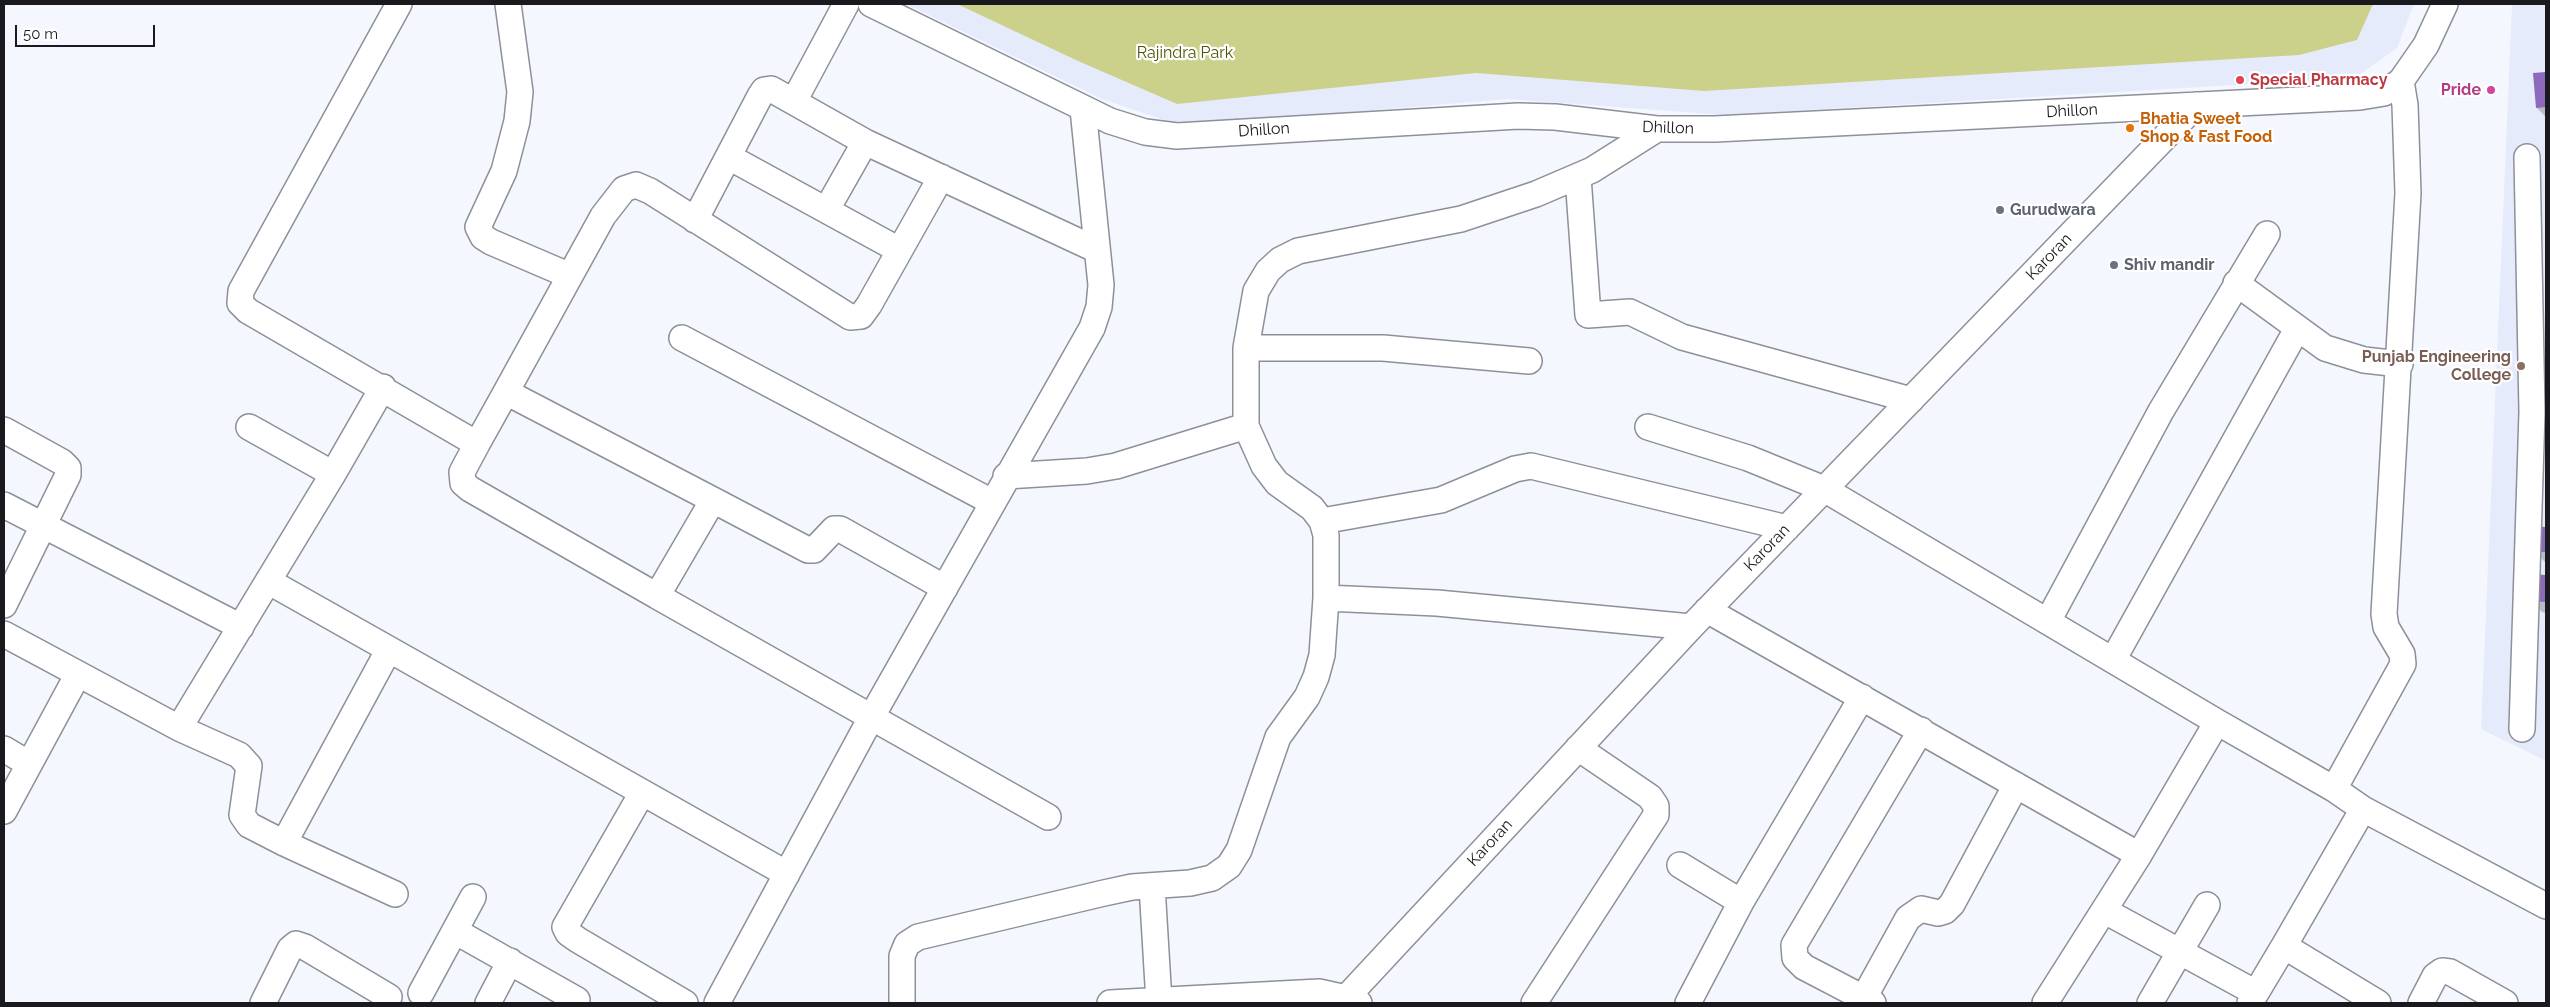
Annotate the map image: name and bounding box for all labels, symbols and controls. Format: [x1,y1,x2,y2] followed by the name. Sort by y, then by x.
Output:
[18,15,158,47] scale bar
[23,25,58,43] text: 50 m
[1137,43,1233,63] park label: Rajindra Park
[2250,70,2387,90] place label: Special Pharmacy
[2234,74,2246,86] marker: Special Pharmacy
[2441,80,2481,100] place label: Pride
[2485,84,2497,96] marker: Pride
[2046,100,2098,122] street label: Dhillon
[2140,109,2272,147] place label: Bhatia Sweet Shop & Fast Food
[1642,118,1694,138] street label: Dhillon
[1237,119,1291,141] street label: Dhillon
[2124,122,2136,134] marker: Bhatia Sweet Shop & Fast Food
[2010,200,2096,220] place label: Gurudwara
[1994,204,2006,216] marker: Gurudwara
[2022,230,2076,284] street label: Karoran
[2124,255,2214,275] place label: Shiv mandir
[2108,259,2120,271] marker: Shiv mandir
[2362,347,2511,385] place label: Punjab Engineering College
[2515,360,2527,372] marker: Punjab Engineering College
[1740,521,1794,575] street label: Karoran
[1463,815,1517,871] street label: Karoran

